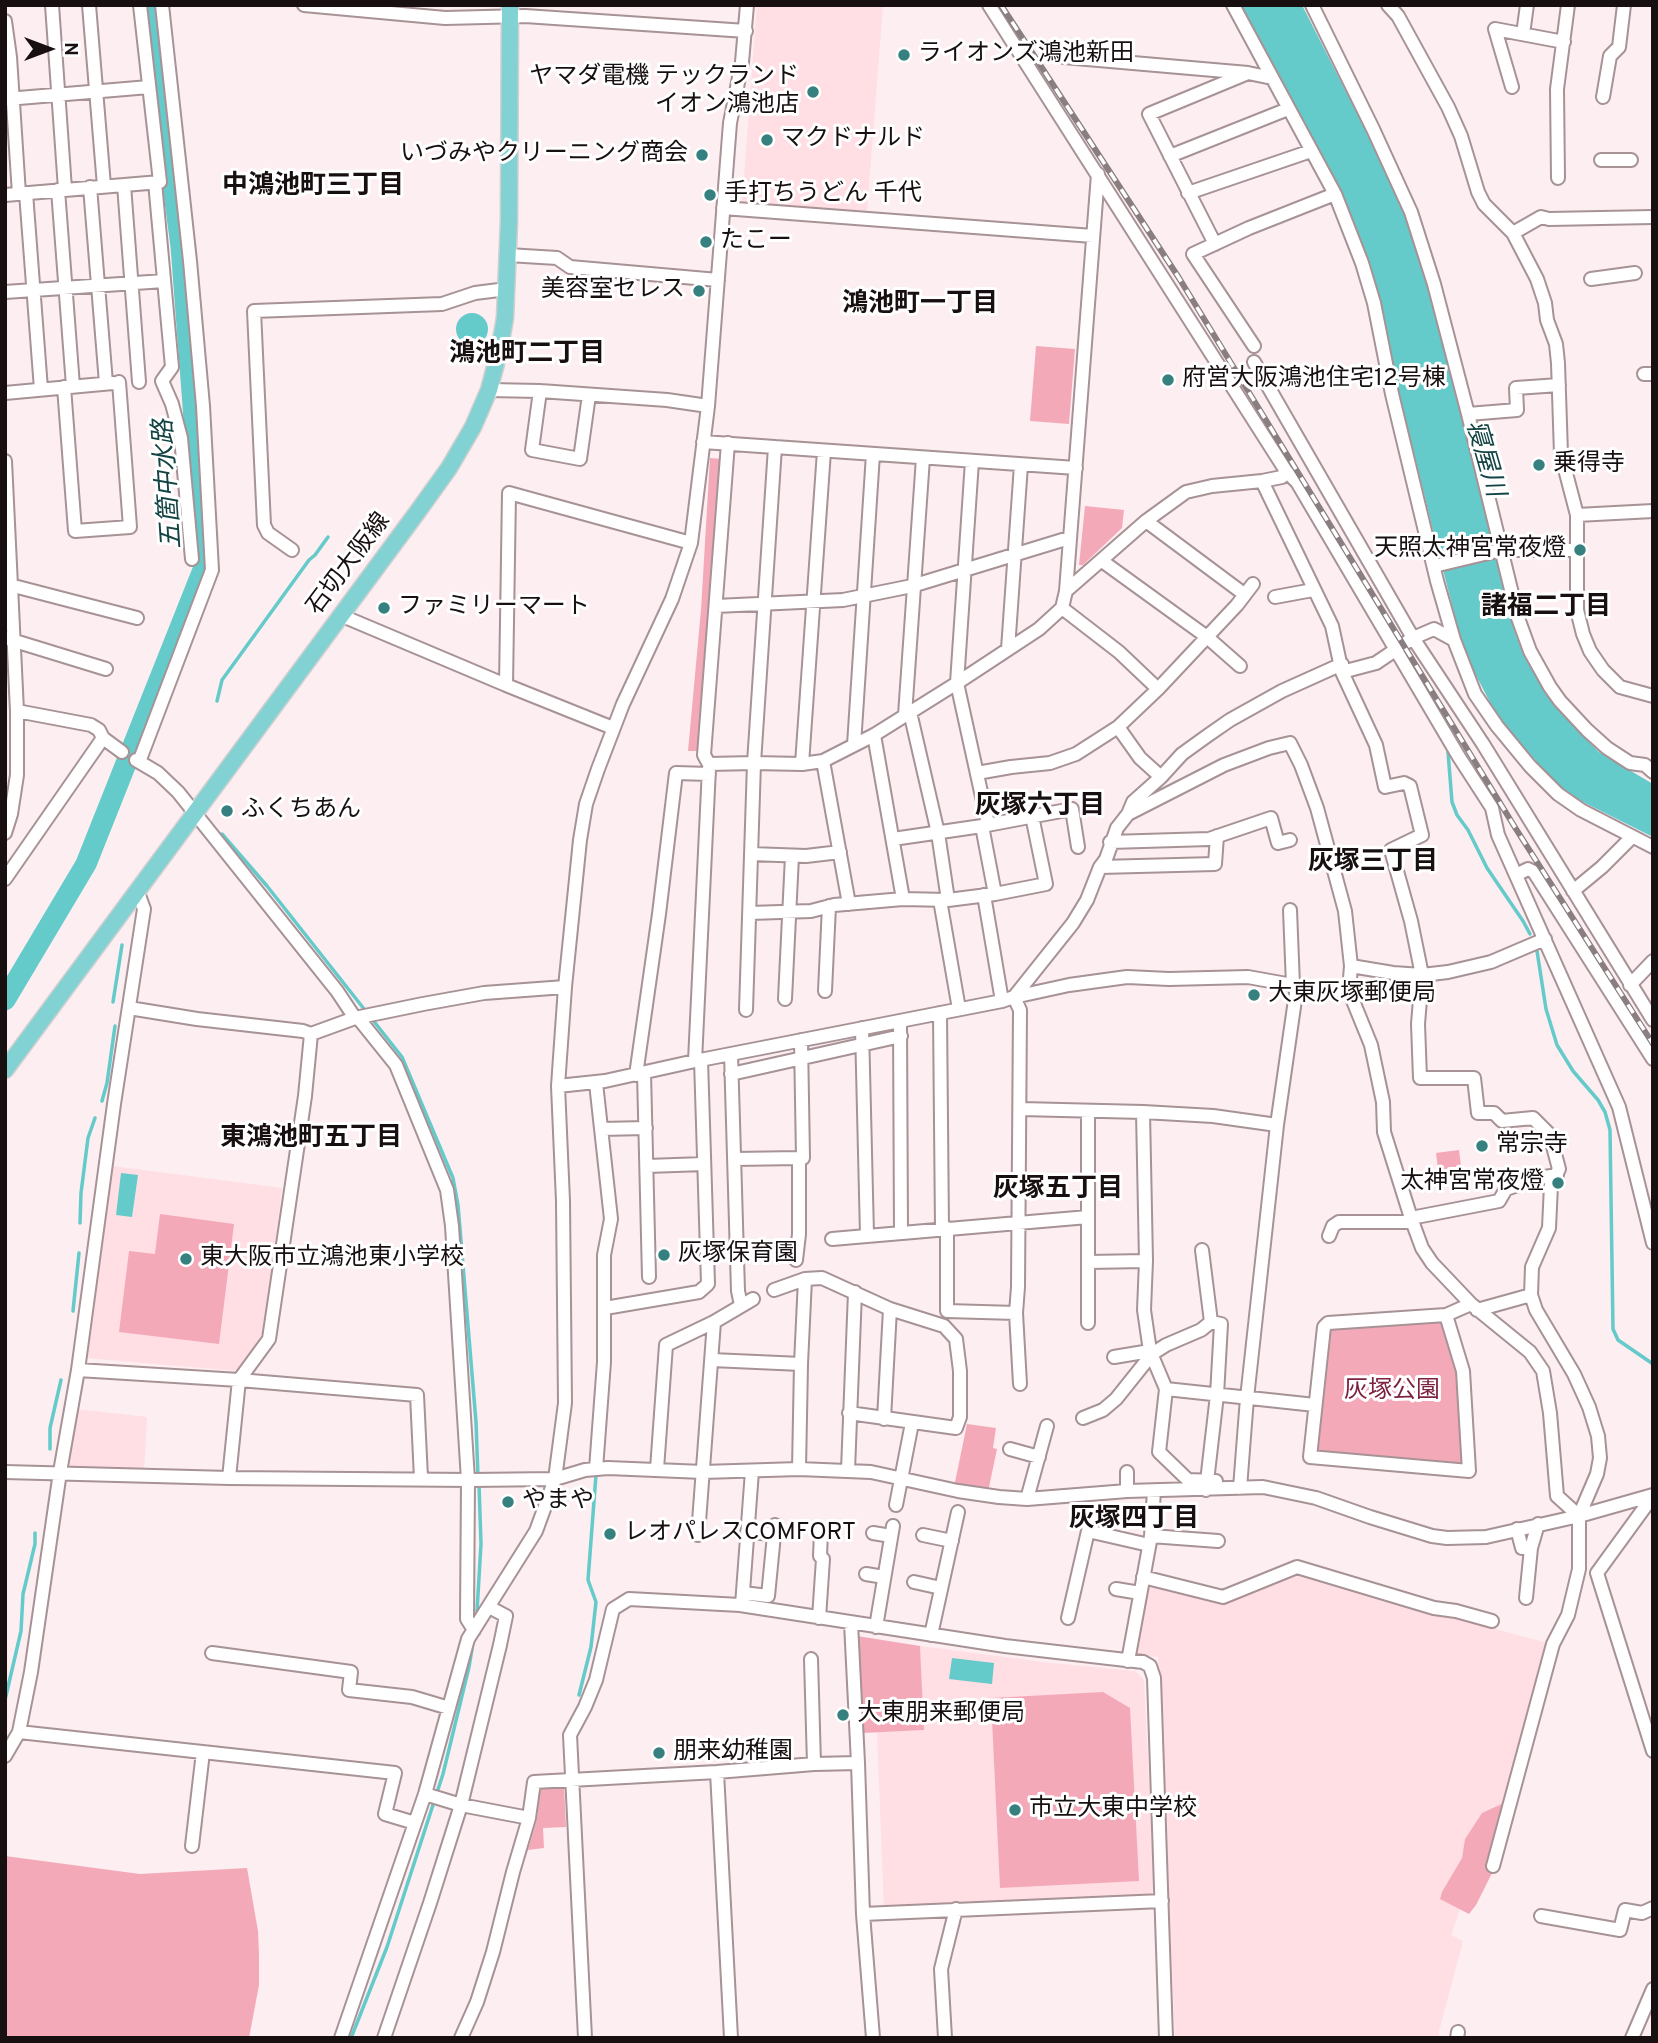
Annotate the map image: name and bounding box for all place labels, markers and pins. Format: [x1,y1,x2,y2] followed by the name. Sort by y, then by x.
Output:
[918,41,1134,69] place label: ライオンズ鴻池新田
[896,47,912,63] marker: ライオンズ鴻池新田
[529,64,799,120] place label: ヤマダ電機 テックランド イオン鴻池店
[805,84,821,100] marker: ヤマダ電機 テックランド イオン鴻池店
[781,126,925,154] place label: マクドナルド
[759,132,775,148] marker: マクドナルド
[400,141,688,169] place label: いづみやクリーニング商会
[694,147,710,163] marker: いづみやクリーニング商会
[724,181,922,209] place label: 手打ちうどん 千代
[702,187,718,203] marker: 手打ちうどん 千代
[720,228,792,256] place label: たこー
[698,234,714,250] marker: たこー
[541,277,685,305] place label: 美容室セレス
[691,283,707,299] marker: 美容室セレス
[1182,366,1446,394] place label: 府営大阪鴻池住宅12号棟
[1160,372,1176,388] marker: 府営大阪鴻池住宅12号棟
[1553,451,1625,479] place label: 乗得寺
[1531,457,1547,473] marker: 乗得寺
[1374,536,1566,564] place label: 天照太神宮常夜燈
[1572,542,1588,558] marker: 天照太神宮常夜燈
[398,594,590,622] place label: ファミリーマート
[376,600,392,616] marker: ファミリーマート
[241,797,361,825] place label: ふくちあん
[219,803,235,819] marker: ふくちあん
[1268,981,1436,1009] place label: 大東灰塚郵便局
[1246,987,1262,1003] marker: 大東灰塚郵便局
[1496,1132,1568,1160] place label: 常宗寺
[1474,1138,1490,1154] marker: 常宗寺
[1400,1169,1544,1197] place label: 太神宮常夜燈
[1550,1175,1566,1191] marker: 太神宮常夜燈
[678,1241,798,1269] place label: 灰塚保育園
[200,1245,464,1273] place label: 東大阪市立鴻池東小学校
[656,1247,672,1263] marker: 灰塚保育園
[178,1251,194,1267] marker: 東大阪市立鴻池東小学校
[522,1488,594,1516] place label: やまや
[500,1494,516,1510] marker: やまや
[624,1520,856,1548] place label: レオパレスCOMFORT
[602,1526,618,1542] marker: レオパレスCOMFORT
[857,1701,1025,1729] place label: 大東朋来郵便局
[835,1707,851,1723] marker: 大東朋来郵便局
[673,1739,793,1767] place label: 朋来幼稚園
[651,1745,667,1761] marker: 朋来幼稚園
[1029,1796,1197,1824] place label: 市立大東中学校
[1007,1802,1023,1818] marker: 市立大東中学校

